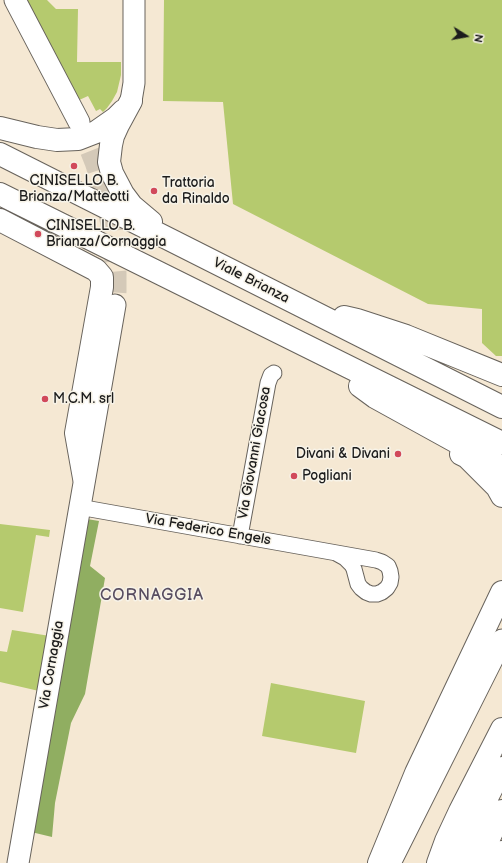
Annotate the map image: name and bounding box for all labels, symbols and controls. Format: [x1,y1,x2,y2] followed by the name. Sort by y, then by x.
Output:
[446,16,486,56] north arrow
[471,33,485,44] text: N
[69,161,79,171] marker: CINISELLO B. Brianza/Matteotti
[19,173,129,206] place label: CINISELLO B. Brianza/Matteotti
[162,175,230,208] place label: Trattoria da Rinaldo
[149,186,159,196] marker: Trattoria da Rinaldo
[46,218,167,250] place label: CINISELLO B. Brianza/Cornaggia
[33,229,43,239] marker: CINISELLO B. Brianza/Cornaggia
[210,255,292,307] street label: Viale Brianza
[235,385,275,521] street label: Via Giovanni Giacosa
[53,391,114,407] place label: M.C.M. srl
[40,394,50,404] marker: M.C.M. srl
[296,446,390,462] place label: Divani & Divani
[393,449,403,459] marker: Divani & Divani
[302,468,352,484] place label: Pogliani
[289,471,299,481] marker: Pogliani
[144,511,272,549] street label: Via Federico Engels
[100,586,204,606] district label: CORNAGGIA
[36,619,68,711] street label: Via Cornaggia

